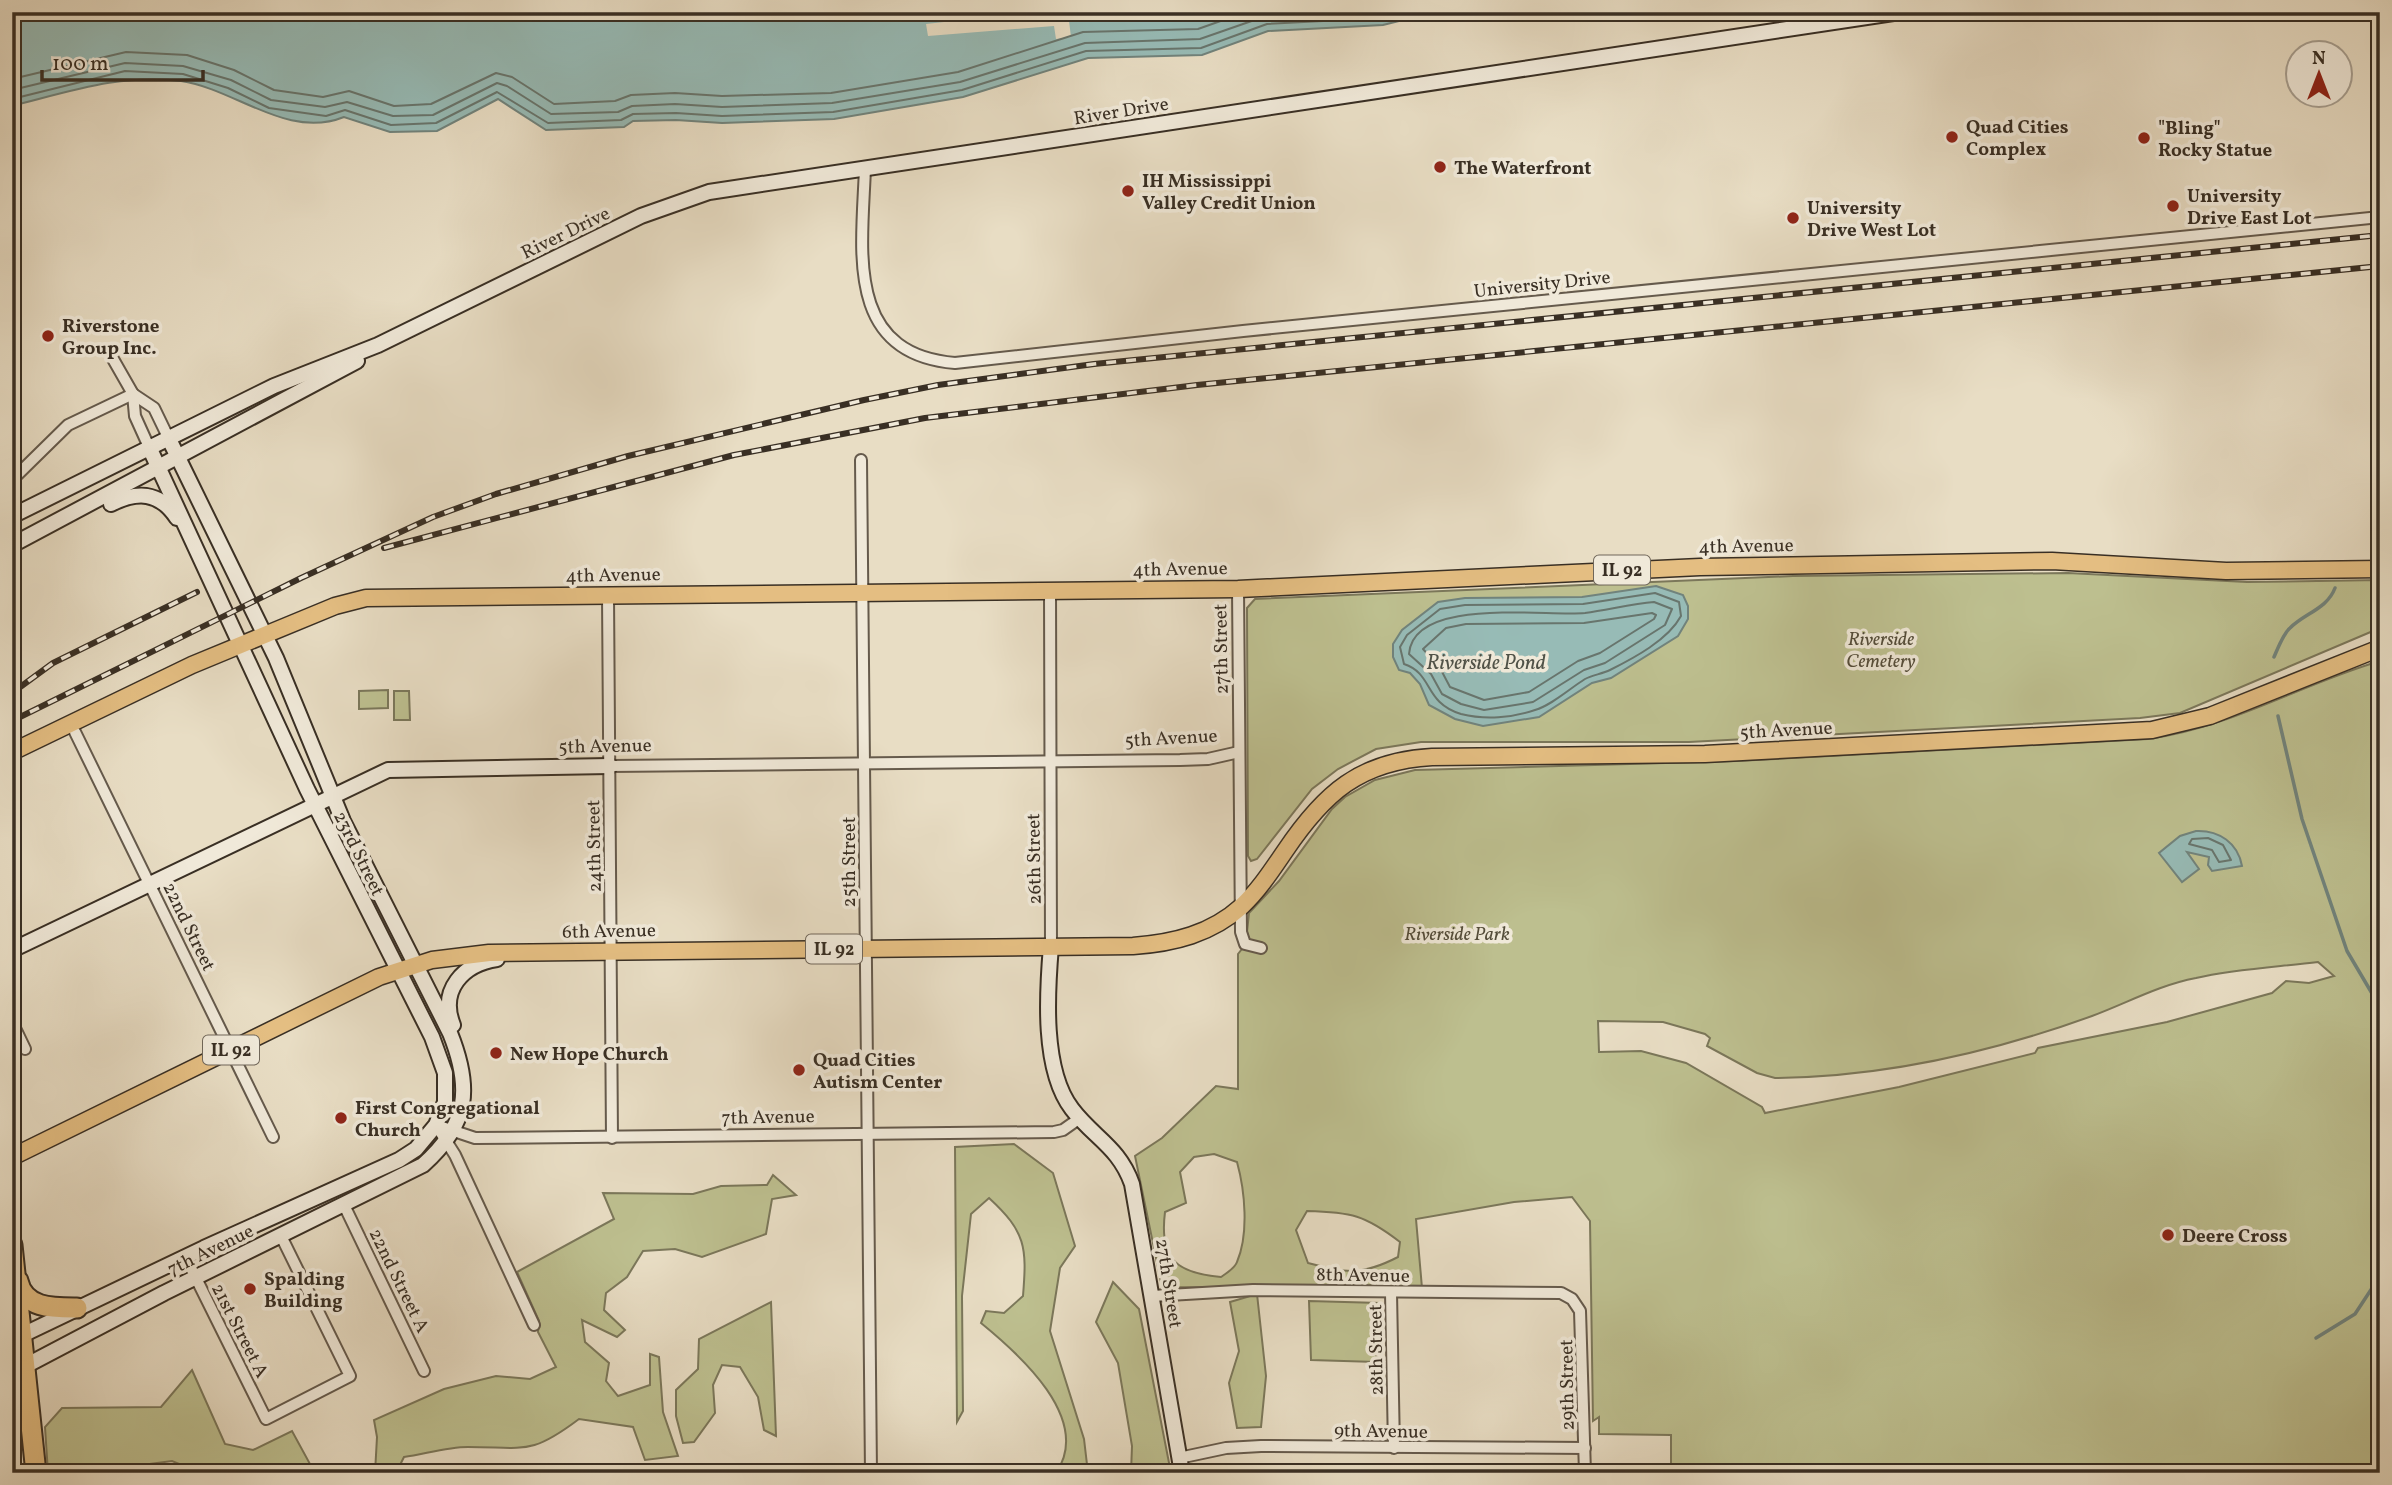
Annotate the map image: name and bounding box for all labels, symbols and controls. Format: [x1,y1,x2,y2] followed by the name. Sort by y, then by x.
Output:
[42,38,203,82] scale bar
[2284,38,2354,108] north arrow
[2312,46,2326,72] text: N
[52,50,109,79] text: 100 m
[1072,92,1171,132] street label: River Drive
[1966,115,2069,163] place label: Quad Cities Complex
[2158,116,2272,164] place label: "Bling" Rocky Statue
[1944,129,1960,145] marker: Quad Cities Complex
[2136,130,2152,146] marker: "Bling" Rocky Statue
[1454,156,1591,182] place label: The Waterfront
[1432,159,1448,175] marker: The Waterfront
[1142,169,1316,217] place label: IH Mississippi Valley Credit Union
[1120,183,1136,199] marker: IH Mississippi Valley Credit Union
[2187,184,2312,232] place label: University Drive East Lot
[1807,196,1936,244] place label: University Drive West Lot
[2165,198,2181,214] marker: University Drive East Lot
[517,201,615,266] street label: River Drive
[1785,210,1801,226] marker: University Drive West Lot
[1473,265,1612,305] street label: University Drive
[62,314,160,362] place label: Riverstone Group Inc.
[40,328,56,344] marker: Riverstone Group Inc.
[1698,533,1794,561] street label: 4th Avenue
[1132,556,1228,584] street label: 4th Avenue
[1594,556,1650,584] road number: IL 92
[565,562,661,590] street label: 4th Avenue
[1208,603,1236,694] street label: 27th Street
[1846,627,1916,675] park label: Riverside Cemetery
[1426,649,1546,678] water label: Riverside Pond
[1739,716,1833,746] street label: 5th Avenue
[1124,724,1218,754] street label: 5th Avenue
[558,733,652,761] street label: 5th Avenue
[581,799,609,892] street label: 24th Street
[326,807,390,901] street label: 23rd Street
[1021,813,1049,905] street label: 26th Street
[837,816,863,907] street label: 25th Street
[155,878,221,976] street label: 22nd Street
[562,918,656,946] street label: 6th Avenue
[1404,922,1510,948] park label: Riverside Park
[806,934,862,964] road number: IL 92
[203,1036,259,1064] road number: IL 92
[510,1042,669,1068] place label: New Hope Church
[488,1045,504,1061] marker: New Hope Church
[813,1048,942,1096] place label: Quad Cities Autism Center
[791,1062,807,1078] marker: Quad Cities Autism Center
[355,1096,540,1144] place label: First Congregational Church
[721,1104,815,1132] street label: 7th Avenue
[333,1110,349,1126] marker: First Congregational Church
[163,1219,258,1283] street label: 7th Avenue
[362,1224,435,1337] street label: 22nd Street A
[2182,1224,2288,1250] place label: Deere Cross
[2160,1227,2176,1243] marker: Deere Cross
[1148,1237,1188,1330] street label: 27th Street
[1316,1262,1410,1290] street label: 8th Avenue
[264,1267,345,1315] place label: Spalding Building
[204,1279,274,1383] street label: 21st Street A
[242,1281,258,1297] marker: Spalding Building
[1363,1304,1391,1396] street label: 28th Street
[1554,1339,1582,1431] street label: 29th Street
[1334,1418,1428,1446] street label: 9th Avenue

